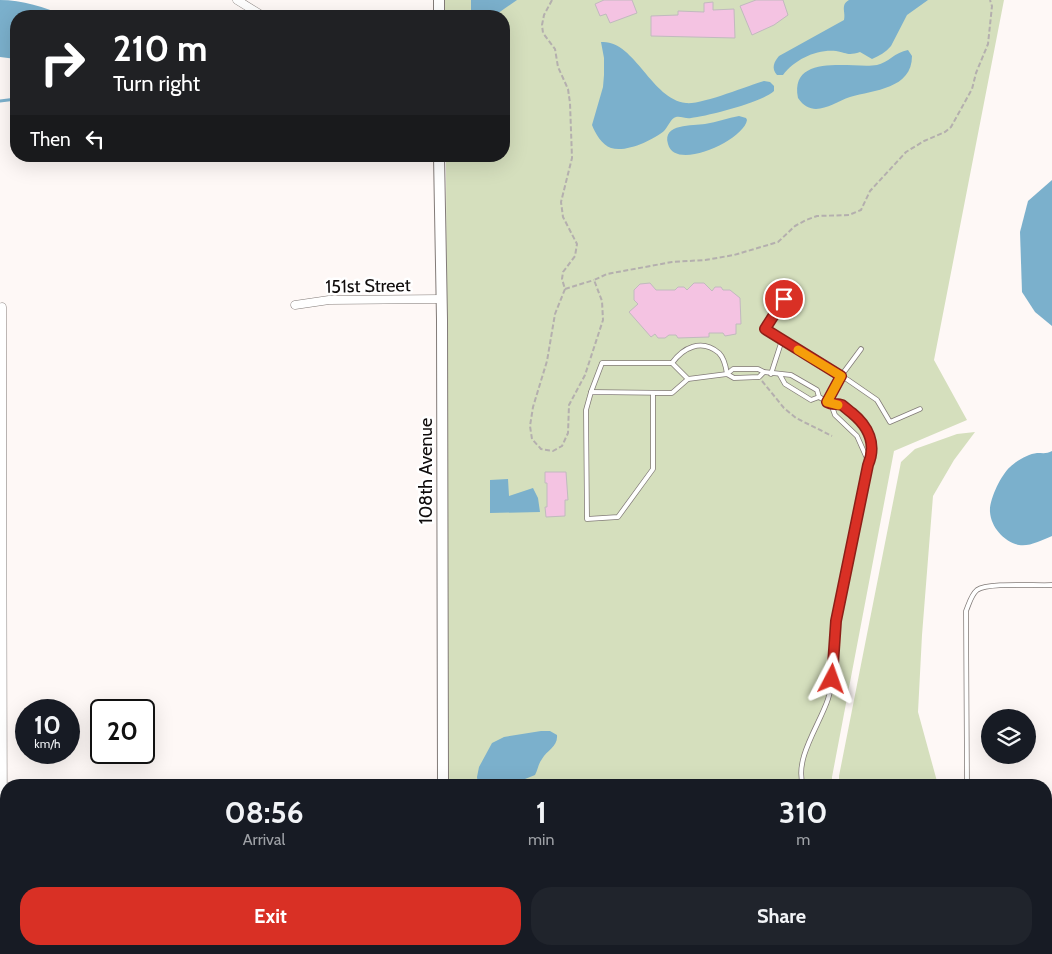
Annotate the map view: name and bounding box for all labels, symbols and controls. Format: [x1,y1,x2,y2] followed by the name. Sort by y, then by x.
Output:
[113,27,207,70] text: 210 m
[30,30,95,95] icon: right
[113,70,200,97] text: Turn right
[81,125,109,153] icon: left
[30,128,71,151] text: Then
[325,274,411,298] street label: 151st Street
[763,278,805,320] pin
[770,285,798,313] icon: arrive
[415,418,437,524] street label: 108th Avenue
[805,652,857,704] position arrow
[90,699,155,764] speed limit sign: 20
[981,709,1036,764] map controls
[981,709,1036,764] button: layers
[34,710,61,740] text: 10
[34,736,61,751] text: km/h
[225,794,304,831] text: 08:56
[536,794,547,831] text: 1
[779,794,827,831] text: 310
[243,830,285,849] text: Arrival
[528,830,554,849] text: min
[796,830,810,849] text: m
[20,887,521,945] button: Exit
[531,887,1032,945] button: Share

